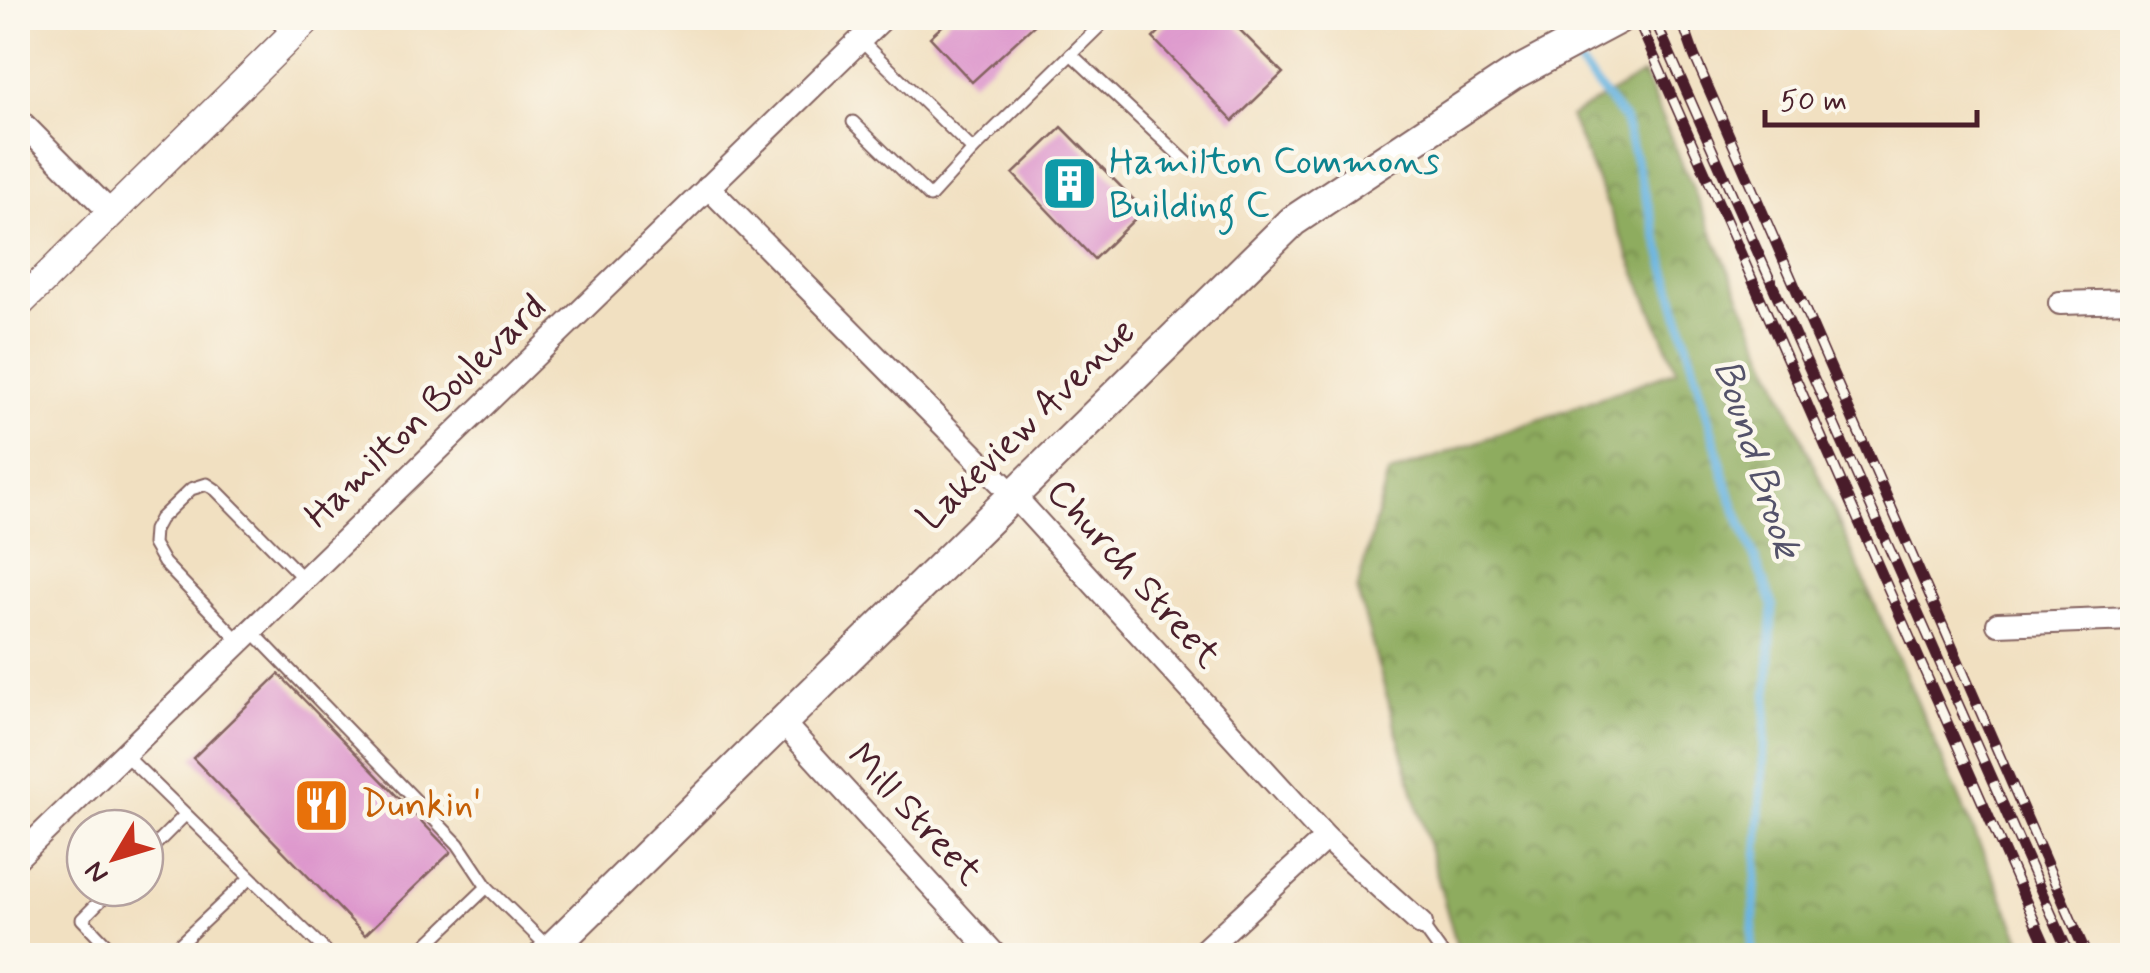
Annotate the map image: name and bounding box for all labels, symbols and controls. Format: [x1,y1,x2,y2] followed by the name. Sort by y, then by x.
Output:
[1765,65,1978,127] scale bar
[1780,82,1847,121] text: 50 m
[1109,138,1440,235] place label: Hamilton Commons Building C
[1040,154,1100,214] building icon: Hamilton Commons Building C
[295,284,557,540] street label: Hamilton Boulevard
[907,308,1147,542] street label: Lakeview Avenue
[1699,353,1813,568] water label: Bound Brook
[1035,469,1231,679] street label: Church Street
[835,733,993,897] street label: Mill Street
[292,775,352,835] restaurant icon: Dunkin'
[361,781,482,830] place label: Dunkin'
[65,808,165,908] north arrow
[77,853,118,891] text: N

